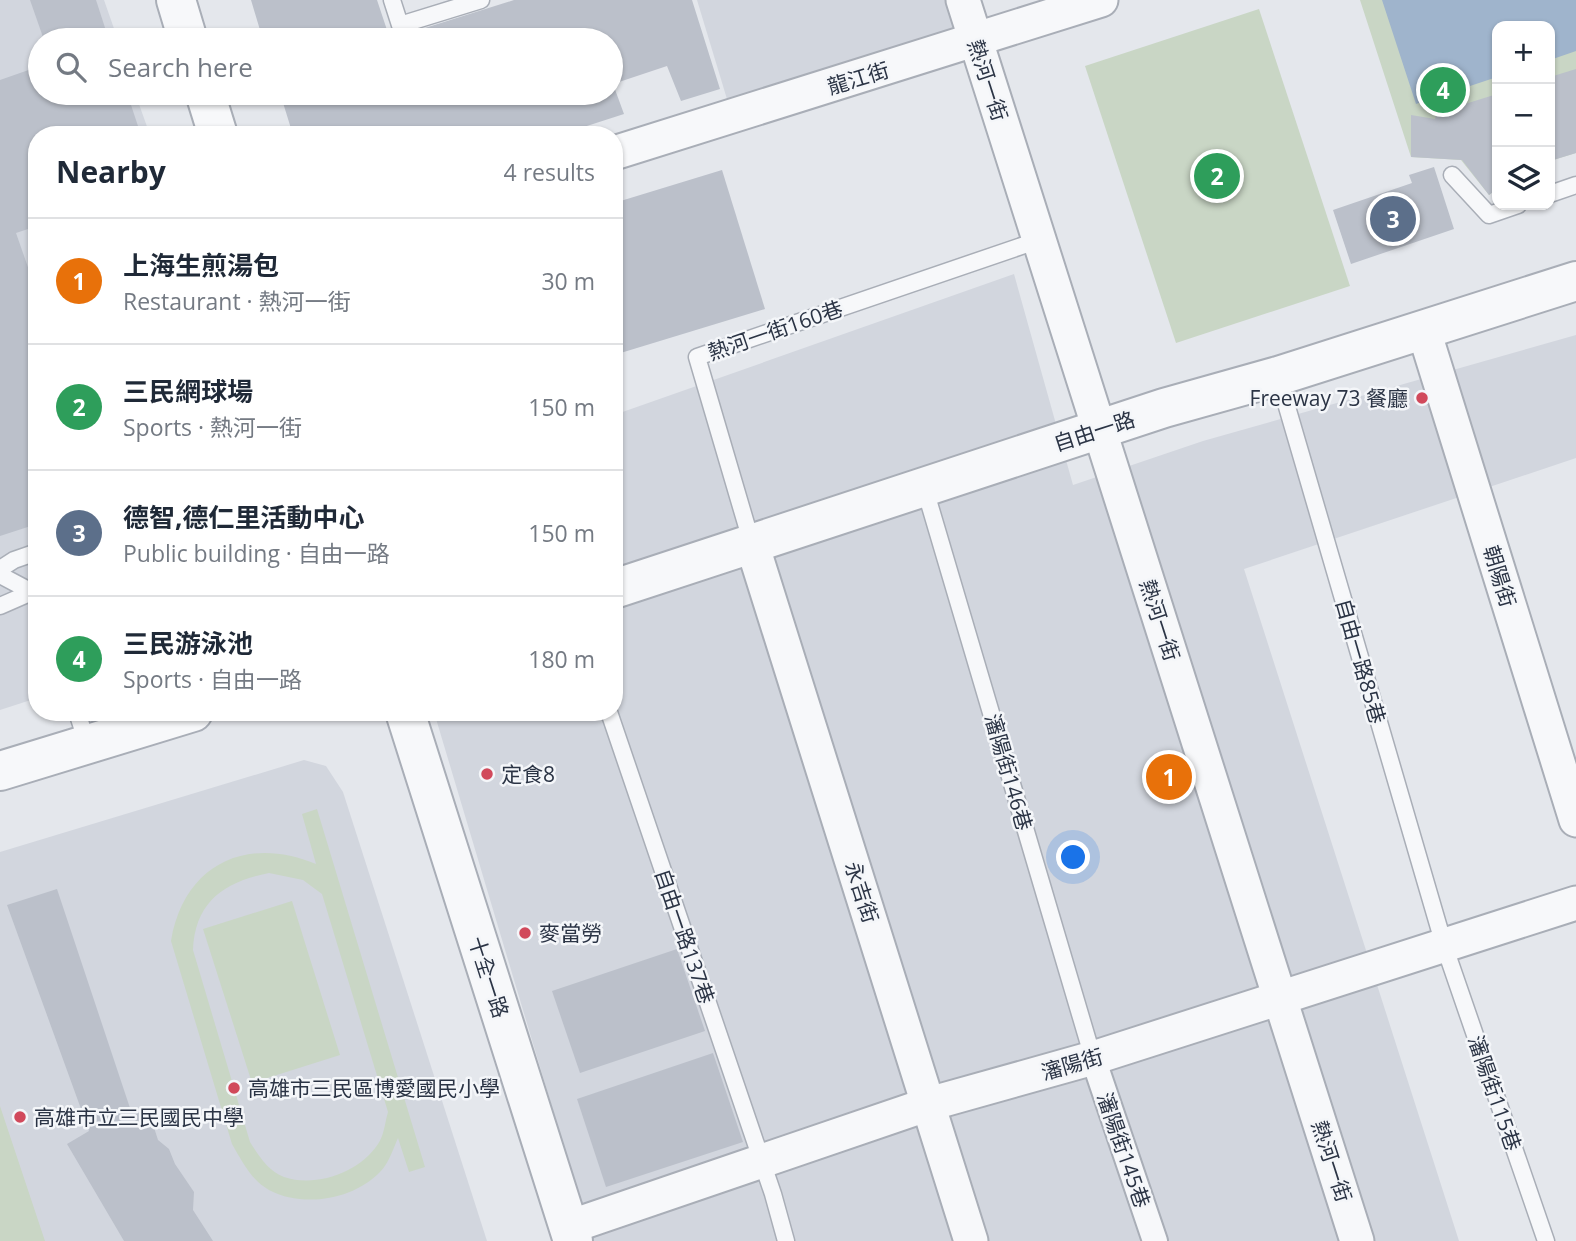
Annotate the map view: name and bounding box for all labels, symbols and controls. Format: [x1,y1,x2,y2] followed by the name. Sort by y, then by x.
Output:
[1492,21,1555,210] map controls
[1492,21,1555,84] button: +
[28,28,623,105] search box
[962,36,1014,124] street label: 熱河一街
[52,48,90,86] icon: search
[108,49,253,85] text: Search here
[824,55,892,101] street label: 龍江街
[1420,64,1466,116] pin: 4
[1492,84,1555,147] button: −
[1492,147,1555,210] button: layers
[1194,150,1240,202] pin: 2
[56,151,166,192] text: Nearby
[504,156,595,188] text: 4 results
[1370,193,1416,245] pin: 3
[123,247,279,283] text: 上海生煎湯包
[72,265,86,297] text: 1
[541,265,595,297] text: 30 m
[123,285,351,317] text: Restaurant · 熱河一街
[704,294,846,366] street label: 熱河一街160巷
[123,373,253,409] text: 三民網球場
[1250,384,1408,412] place label: Freeway 73 餐廳
[1414,390,1430,406] marker: Freeway 73 餐廳
[72,391,86,423] text: 2
[528,391,595,423] text: 150 m
[1050,405,1138,457] street label: 自由一路
[123,411,302,443] text: Sports · 熱河一街
[123,499,364,535] text: 德智,德仁里活動中心
[72,517,86,549] text: 3
[528,517,595,549] text: 150 m
[123,537,390,569] text: Public building · 自由一路
[1477,542,1523,610] street label: 朝陽街
[1134,576,1186,664] street label: 熱河一街
[1330,595,1392,727] street label: 自由一路85巷
[123,625,253,661] text: 三民游泳池
[72,643,86,675] text: 4
[528,643,595,675] text: 180 m
[123,663,302,695] text: Sports · 自由一路
[979,710,1039,834] street label: 瀋陽街146巷
[1146,751,1192,803] pin: 1
[501,760,555,788] place label: 定食8
[479,766,495,782] marker: 定食8
[1056,840,1090,874] your location
[839,858,885,926] street label: 永吉街
[649,865,721,1007] street label: 自由一路137巷
[539,919,602,947] place label: 麥當勞
[517,925,533,941] marker: 麥當勞
[463,933,515,1021] street label: 十全一路
[1462,1032,1528,1154] street label: 瀋陽街115巷
[1038,1042,1106,1086] street label: 瀋陽街
[248,1074,500,1102] place label: 高雄市三民區博愛國民小學
[226,1080,242,1096] marker: 高雄市三民區博愛國民小學
[1091,1089,1157,1211] street label: 瀋陽街145巷
[34,1103,244,1131] place label: 高雄市立三民國民中學
[12,1109,28,1125] marker: 高雄市立三民國民中學
[1306,1117,1358,1205] street label: 熱河一街

